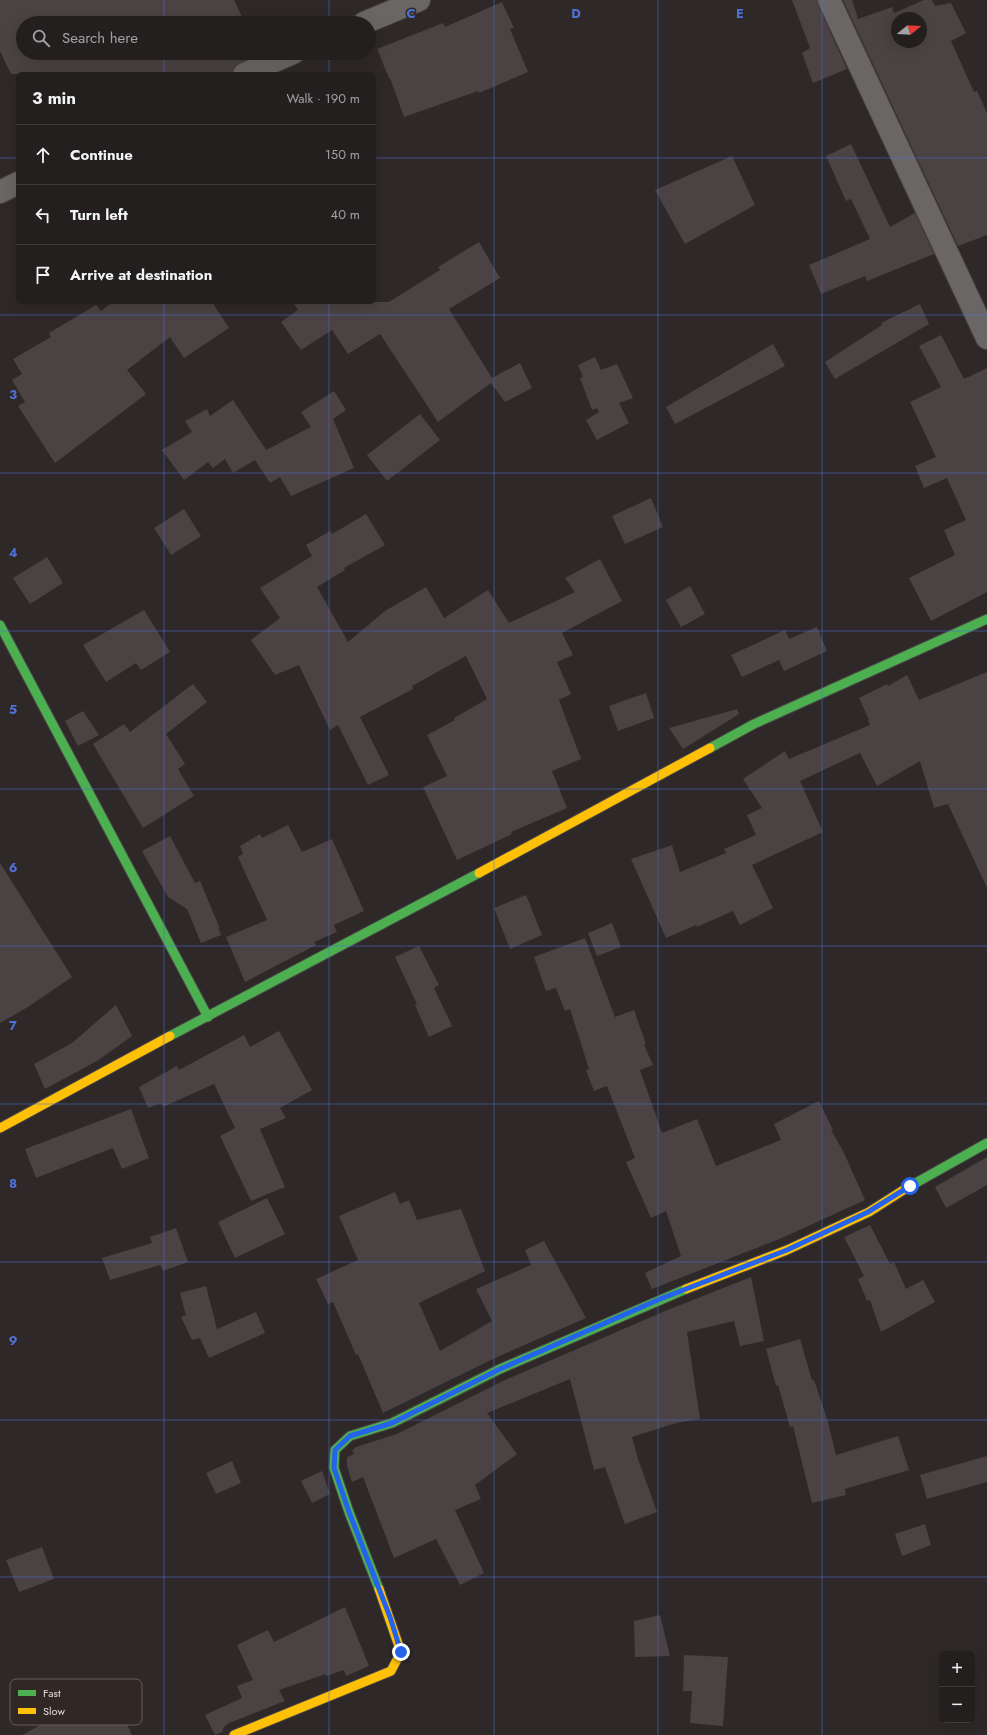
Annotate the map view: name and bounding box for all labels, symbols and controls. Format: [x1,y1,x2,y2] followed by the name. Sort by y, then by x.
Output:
[406,4,416,23] text: C
[571,4,581,23] text: D
[736,4,744,23] text: E
[891,12,927,48] north arrow
[16,16,376,60] search box
[30,27,52,49] icon: search
[62,27,138,49] text: Search here
[32,86,76,110] text: 3 min
[287,89,360,108] text: Walk · 190 m
[32,144,54,166] icon: ahead
[70,144,133,166] text: Continue
[325,145,360,164] text: 150 m
[32,204,54,226] icon: left
[70,204,128,226] text: Turn left
[331,205,360,224] text: 40 m
[32,264,54,286] icon: arrive
[70,264,212,286] text: Arrive at destination
[9,385,17,404] text: 3
[8,543,18,562] text: 4
[9,700,17,719] text: 5
[9,858,18,877] text: 6
[9,1016,17,1035] text: 7
[9,1174,17,1193] text: 8
[901,1177,919,1195] route start
[9,1331,18,1350] text: 9
[392,1643,410,1661] route end
[939,1651,975,1723] map controls
[939,1651,975,1687] button: +
[10,1679,142,1725] legend
[43,1685,61,1701] text: Fast
[939,1687,975,1723] button: −
[43,1703,65,1719] text: Slow

